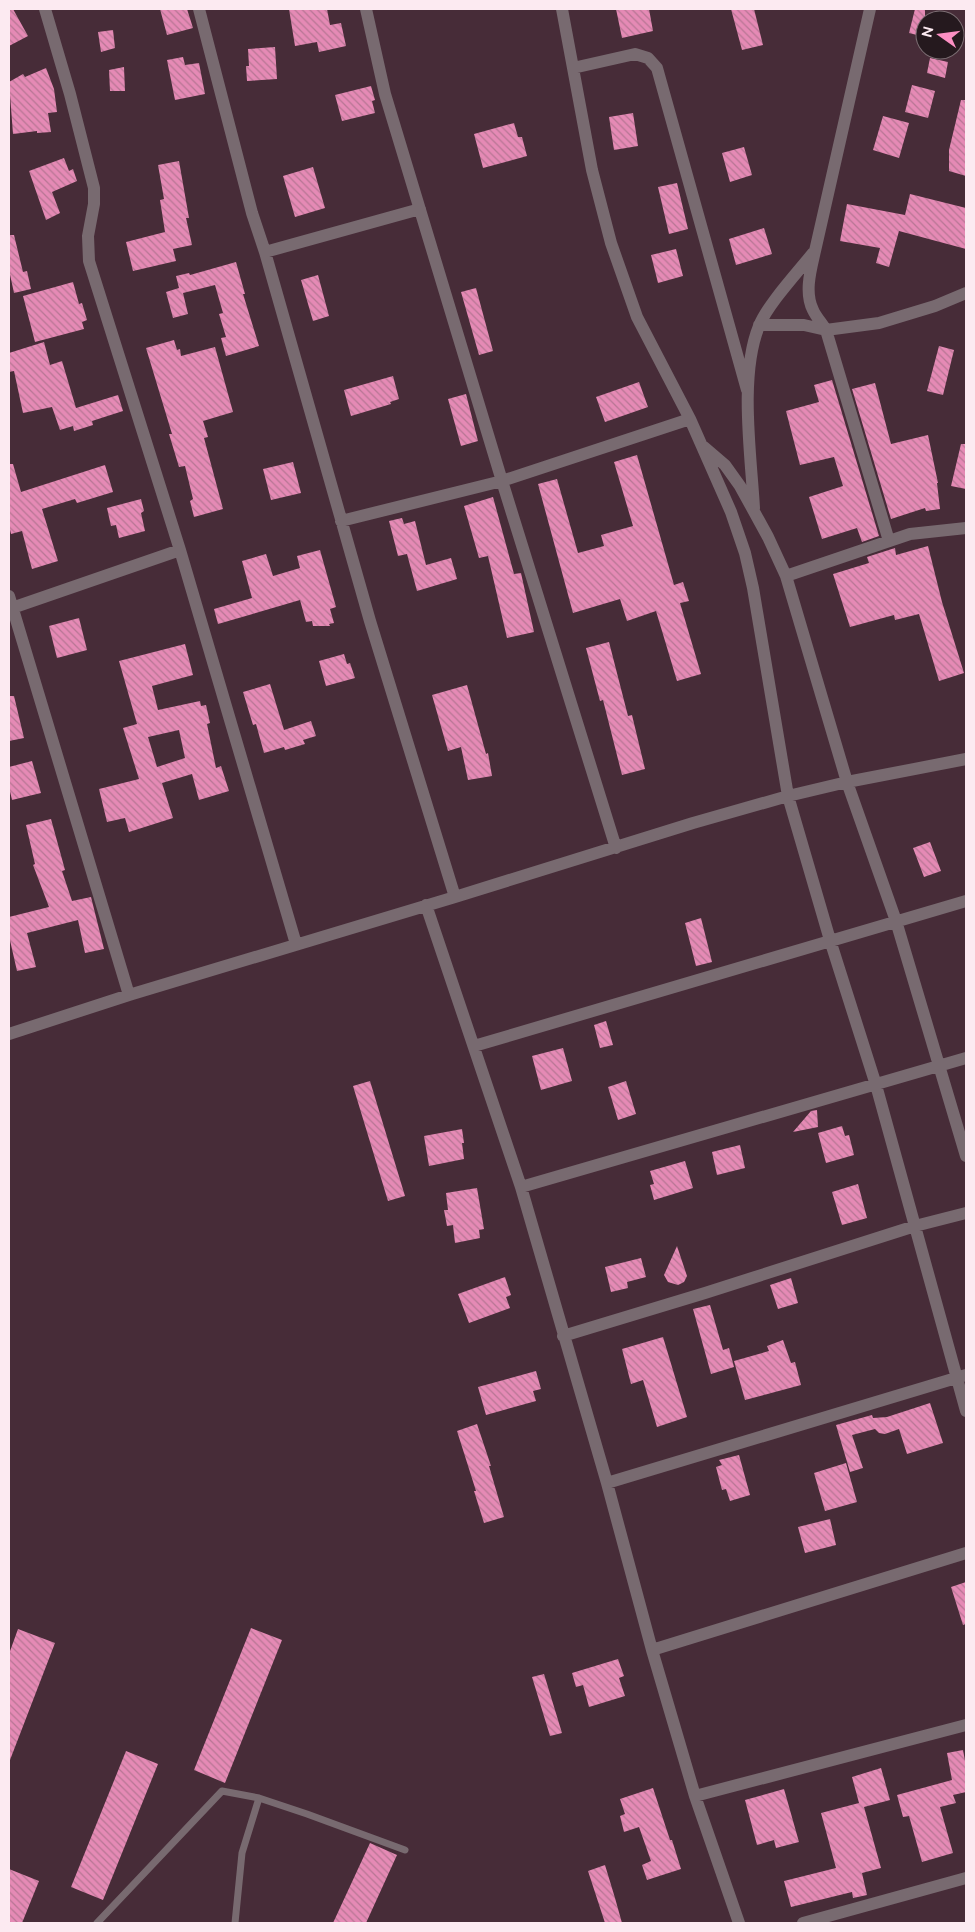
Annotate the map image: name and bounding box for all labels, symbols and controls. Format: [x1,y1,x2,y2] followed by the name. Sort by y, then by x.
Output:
[915,10,965,60] north arrow
[918,25,936,39] text: N

